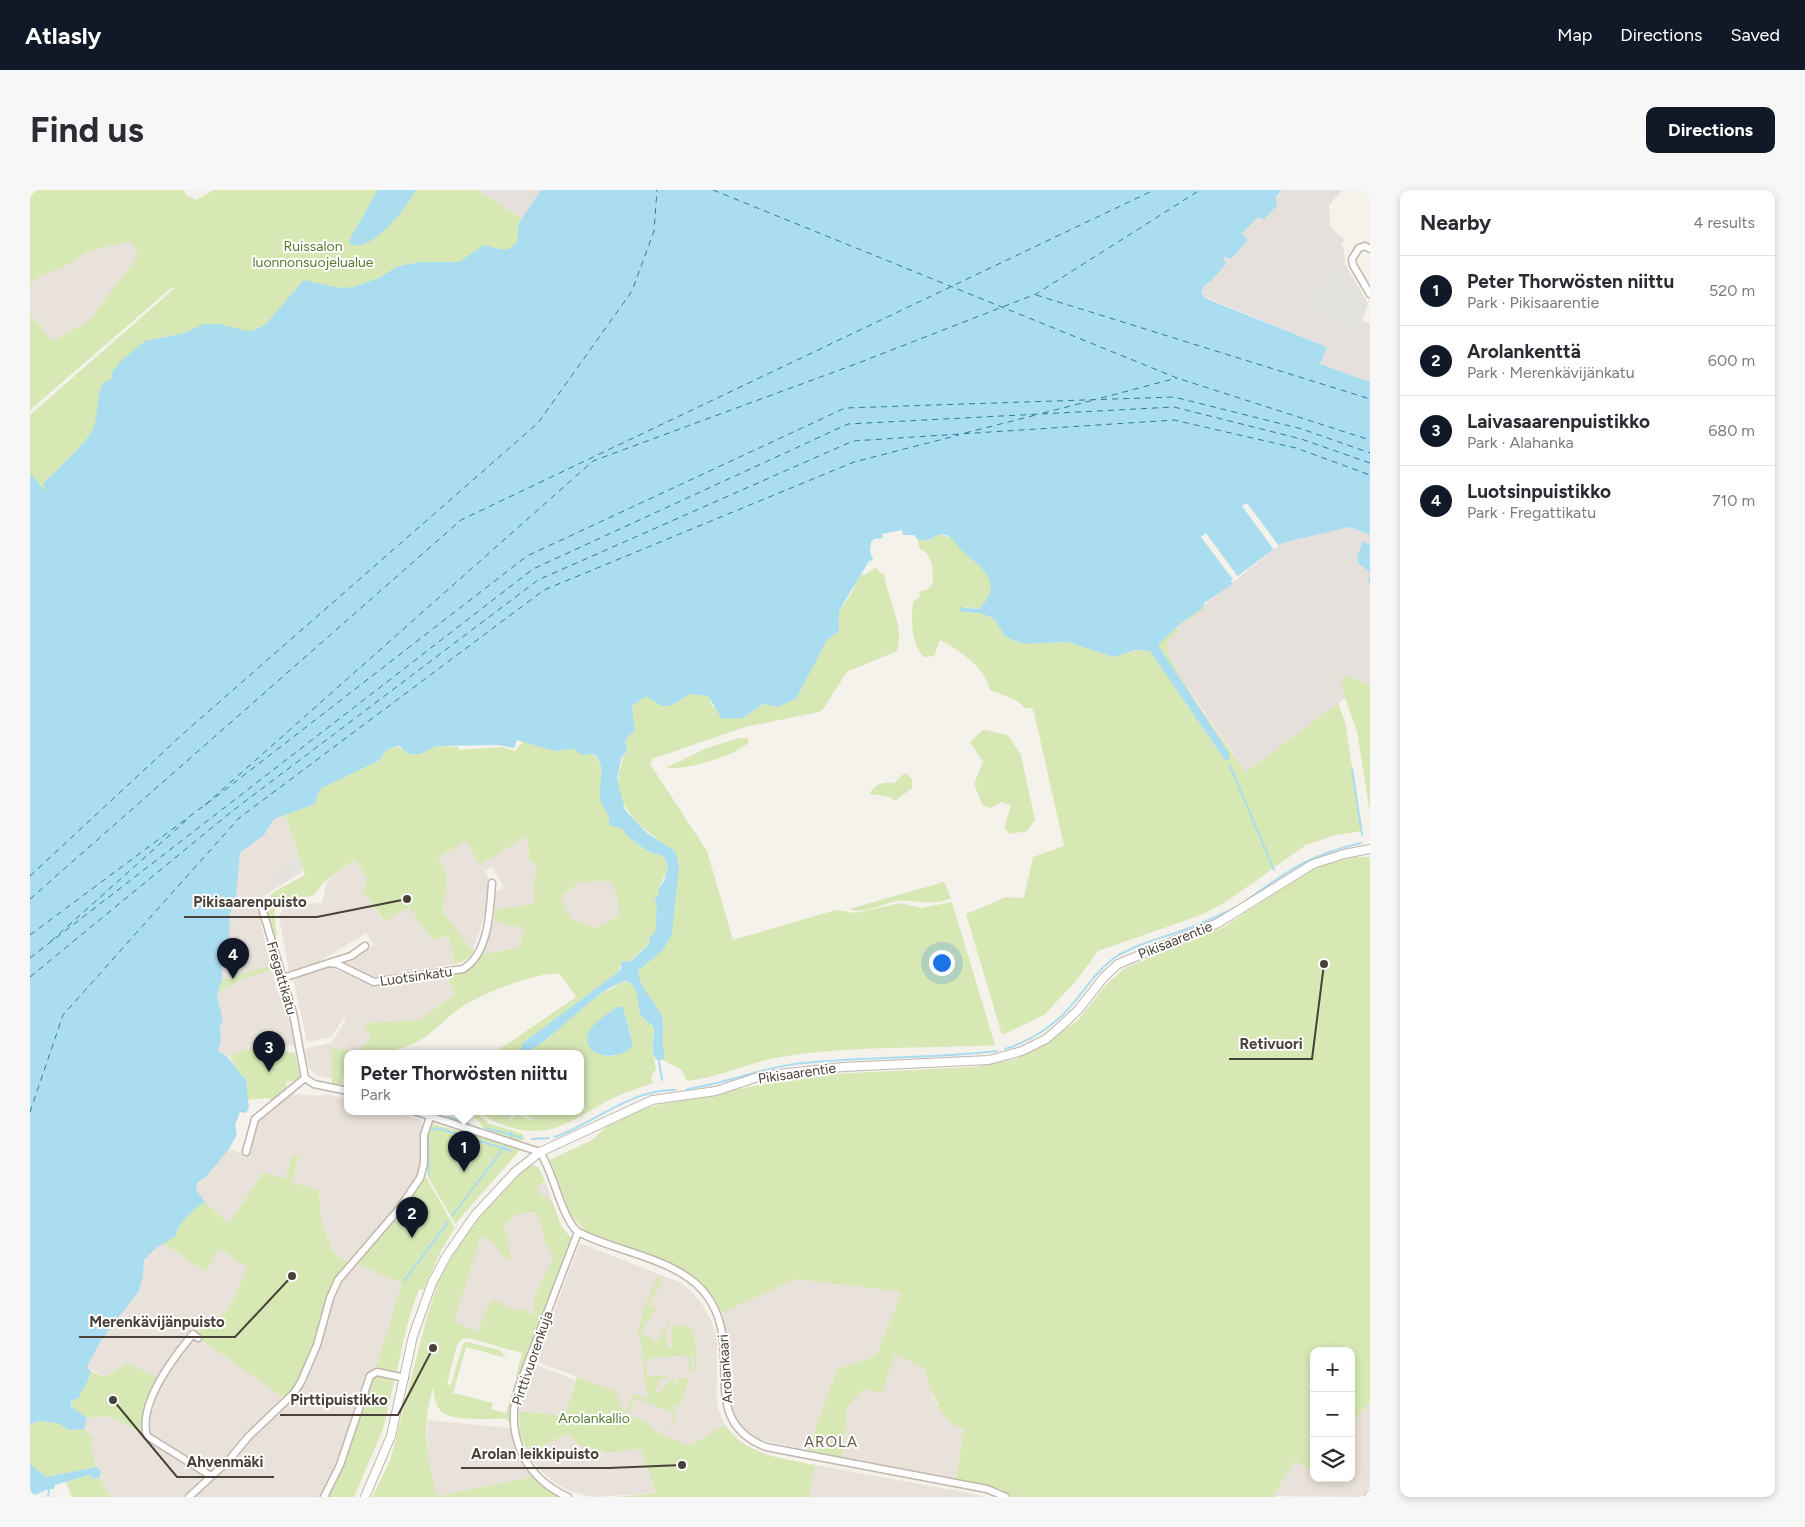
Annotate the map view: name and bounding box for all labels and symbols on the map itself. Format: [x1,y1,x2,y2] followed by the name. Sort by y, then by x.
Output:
[252,238,374,271] park label: Ruissalon luonnonsuojelualue
[184,887,317,917] callout: Pikisaarenpuisto
[193,893,307,911] text: Pikisaarenpuisto
[1136,918,1215,963] street label: Pikisaarentie
[217,938,249,979] pin: 4
[263,939,300,1017] street label: Fregattikatu
[929,950,955,976] your location
[379,963,453,990] street label: Luotsinkatu
[1229,1029,1312,1059] callout: Retivuori
[253,1031,285,1072] pin: 3
[1239,1035,1303,1053] text: Retivuori
[757,1060,838,1087] street label: Pikisaarentie
[448,1131,480,1172] pin: 1
[396,1197,428,1238] pin: 2
[79,1307,235,1337] callout: Merenkävijänpuisto
[508,1309,557,1408] street label: Pirttivuorenkuja
[89,1313,225,1331] text: Merenkävijänpuisto
[715,1334,736,1404] street label: Arolankaari
[280,1385,398,1415] callout: Pirttipuistikko
[290,1391,388,1409] text: Pirttipuistikko
[558,1410,630,1427] park label: Arolankallio
[804,1433,858,1451] district label: AROLA
[461,1438,609,1468] callout: Arolan leikkipuisto
[471,1445,599,1463] text: Arolan leikkipuisto
[177,1447,274,1477] callout: Ahvenmäki
[187,1453,264,1471] text: Ahvenmäki

